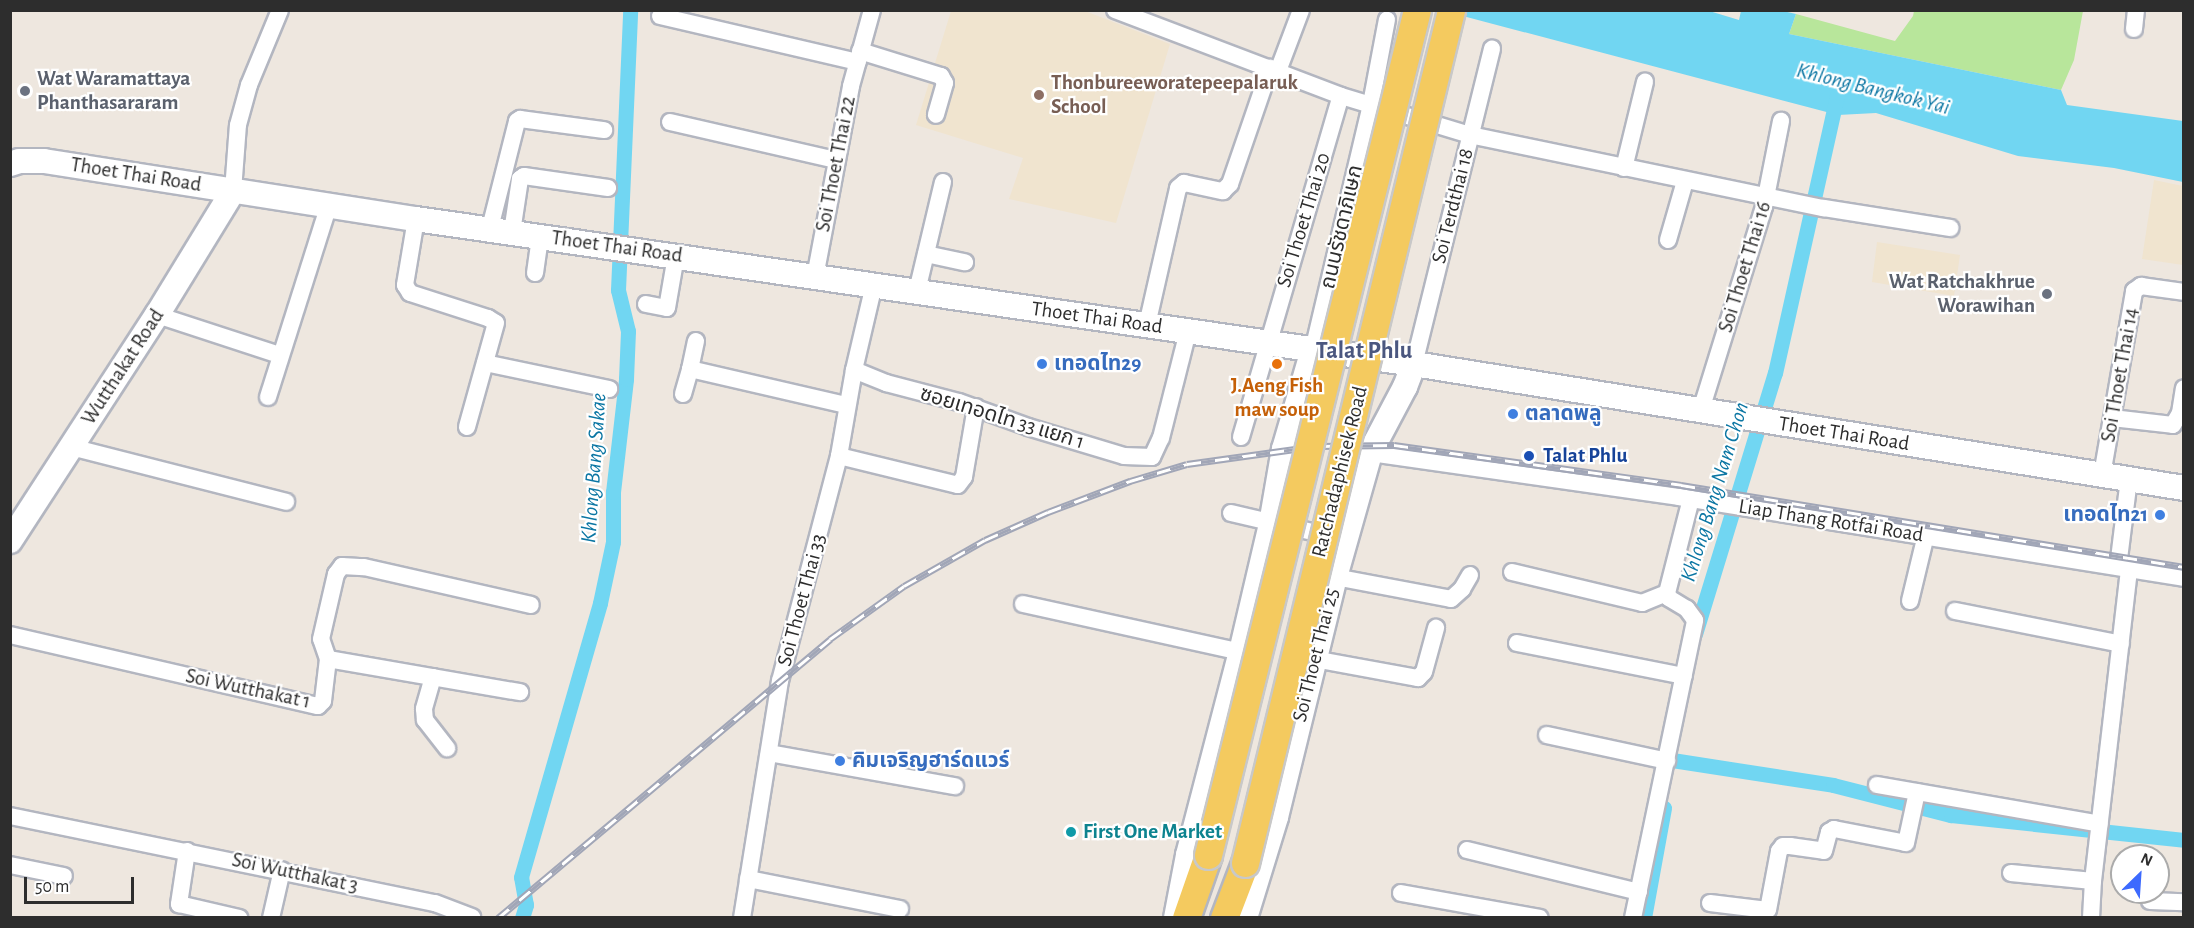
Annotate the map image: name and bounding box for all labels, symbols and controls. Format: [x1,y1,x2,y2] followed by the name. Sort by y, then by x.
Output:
[1794,57,1952,121] water label: Khlong Bangkok Yai
[37,66,190,116] place label: Wat Waramattaya Phanthasararam
[1051,70,1298,120] place label: Thonbureeworatepeepalaruk School
[18,84,32,98] marker: Wat Waramattaya Phanthasararam
[1032,88,1046,102] marker: Thonbureeworatepeepalaruk School
[810,94,862,234] street label: Soi Thoet Thai 22
[1427,146,1479,266] street label: Soi Terdthai 18
[1272,150,1336,290] street label: Soi Thoet Thai 20
[69,152,203,198] street label: Thoet Thai Road
[1316,163,1368,291] street label: ถนนรัชดาภิเษก
[1713,198,1777,336] street label: Soi Thoet Thai 16
[550,225,684,269] street label: Thoet Thai Road
[1889,269,2035,319] place label: Wat Ratchakhrue Worawihan
[2040,287,2054,301] marker: Wat Ratchakhrue Worawihan
[1030,296,1164,340] street label: Thoet Thai Road
[76,304,170,430] street label: Wutthakat Road
[2096,306,2144,444] street label: Soi Thoet Thai 14
[1316,338,1412,366] district label: Talat Phlu
[1054,351,1141,377] place label: เทอดไท29
[1035,357,1049,371] marker: เทอดไท29
[1270,357,1284,371] marker: J.Aeng Fish maw soup
[1231,373,1323,423] place label: J.Aeng Fish maw soup
[917,381,1087,455] street label: ซอยเทอดไท 33 แยก 1
[1307,384,1373,560] street label: Ratchadaphisek Road
[576,392,612,544] water label: Khlong Bang Sakae
[1675,399,1755,585] water label: Khlong Bang Nam Chon
[1525,401,1602,427] place label: ตลาดพลู
[1506,407,1520,421] marker: ตลาดพลู
[1777,411,1911,457] street label: Thoet Thai Road
[1543,443,1628,469] place label: Talat Phlu
[1520,447,1538,465] marker: Talat Phlu
[1737,494,1925,548] street label: Liap Thang Rotfai Road
[2063,502,2148,528] place label: เทอดไท21
[2153,508,2167,522] marker: เทอดไท21
[772,531,832,669] street label: Soi Thoet Thai 33
[1287,585,1345,725] street label: Soi Thoet Thai 25
[183,663,313,715] street label: Soi Wutthakat 1
[852,748,1009,774] place label: คิมเจริญฮาร์ดแวร์
[833,754,847,768] marker: คิมเจริญฮาร์ดแวร์
[1083,819,1222,845] place label: First One Market
[1064,825,1078,839] marker: First One Market
[2110,844,2170,904] north arrow
[230,847,360,899] street label: Soi Wutthakat 3
[2138,850,2155,869] text: N
[27,865,136,903] scale bar
[35,878,69,896] text: 50 m

